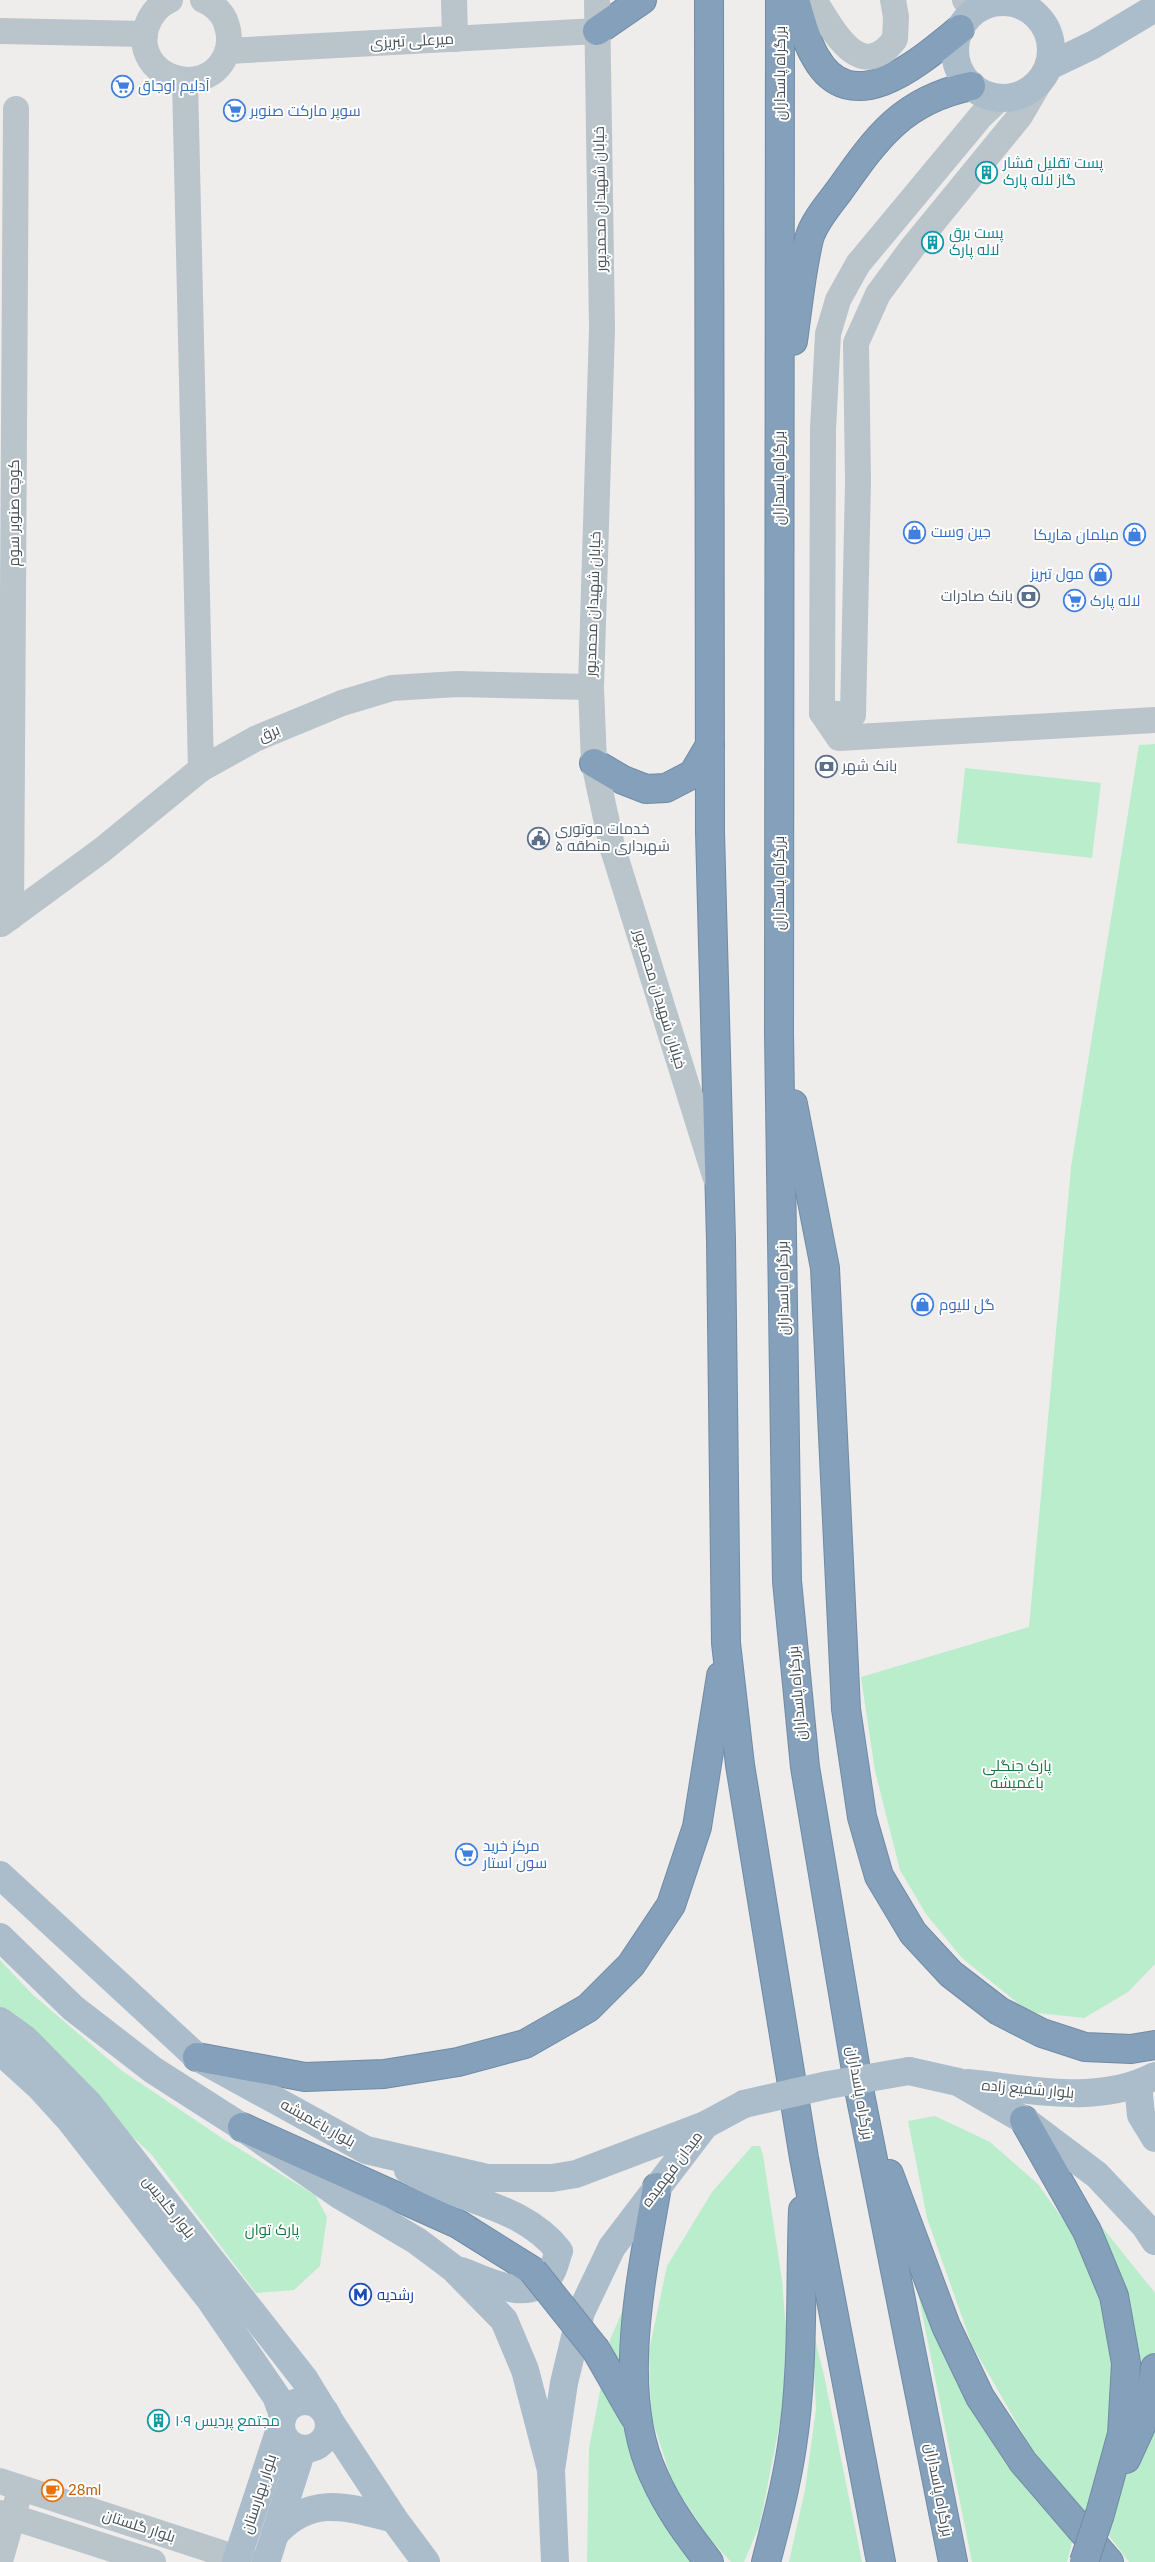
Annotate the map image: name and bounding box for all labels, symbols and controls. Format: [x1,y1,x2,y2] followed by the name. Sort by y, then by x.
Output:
[770,26,790,120] street label: بزرگراه پاسداران
[370,29,454,53] street label: میرعلی تبریزی
[110,74,134,98] supermarket icon: آدلیم اوجاق
[138,76,209,96] place label: آدلیم اوجاق
[222,99,246,123] supermarket icon: سوپر مارکت صنوبر
[249,101,361,121] place label: سوپر مارکت صنوبر
[589,126,611,273] street label: خیابان شهیدان محمدپور
[1002,153,1103,190] place label: پست تقلیل فشار گاز لاله پارک
[975,160,999,184] building icon: پست تقلیل فشار گاز لاله پارک
[949,223,1003,260] place label: پست برق لاله پارک
[921,230,945,254] building icon: پست برق لاله پارک
[769,431,789,525] street label: بزرگراه پاسداران
[4,459,24,567] street label: کوچه صنوبر سوم
[903,520,927,544] shop icon: جین وست
[931,522,991,542] place label: جین وست
[1123,523,1147,547] shop icon: مبلمان هاریکا
[1033,525,1119,545] place label: مبلمان هاریکا
[580,531,606,678] street label: خیابان شهیدان محمدپور
[1088,562,1112,586] shop icon: مول تبریز
[1029,564,1084,583] place label: مول تبریز
[1017,584,1041,608] bank icon: بانک صادرات
[941,586,1013,605] place label: بانک صادرات
[1062,589,1086,613] supermarket icon: لاله پارک
[1090,591,1140,611] place label: لاله پارک
[255,720,283,746] street label: برق
[814,754,838,778] bank icon: بانک شهر
[841,756,897,776] place label: بانک شهر
[555,819,670,856] place label: خدمات موتوری شهرداری منطقه ۵
[527,826,551,850] public building icon: خدمات موتوری شهرداری منطقه ۵
[769,836,789,930] street label: بزرگراه پاسداران
[629,926,691,1071] street label: خیابان شهیدان محمدپور
[772,1241,794,1335] street label: بزرگراه پاسداران
[911,1293,935,1317] shop icon: گل للیوم
[939,1295,995,1315] place label: گل للیوم
[783,1645,811,1741] street label: بزرگراه پاسداران
[982,1756,1052,1791] park label: پارک جنگلی باغمیشه
[482,1836,547,1873] place label: مرکز خرید سون استار
[455,1843,479,1867] supermarket icon: مرکز خرید سون استار
[842,2045,878,2141] street label: بزرگراه پاسداران
[981,2075,1075,2104] street label: بلوار شفیع زاده
[278,2094,359,2151] street label: بلوار باغمیشه
[637,2127,707,2211] street label: میدان فهمیده
[138,2171,200,2243] street label: بلوار گلدیس
[245,2220,299,2240] park label: پارک توان
[349,2283,373,2307] metro station icon: رشدیه
[377,2285,414,2304] place label: رشدیه
[147,2409,171,2433] building icon: مجتمع پردیس ۱۰۹
[175,2411,280,2432] place label: مجتمع پردیس ۱۰۹
[920,2442,958,2538] street label: بزرگراه پاسداران
[237,2452,281,2536] street label: بلوار بهارستان
[40,2478,64,2502] cafe icon: 28ml
[68,2480,101,2498] place label: 28ml
[100,2505,178,2547] street label: بلوار گلستان

